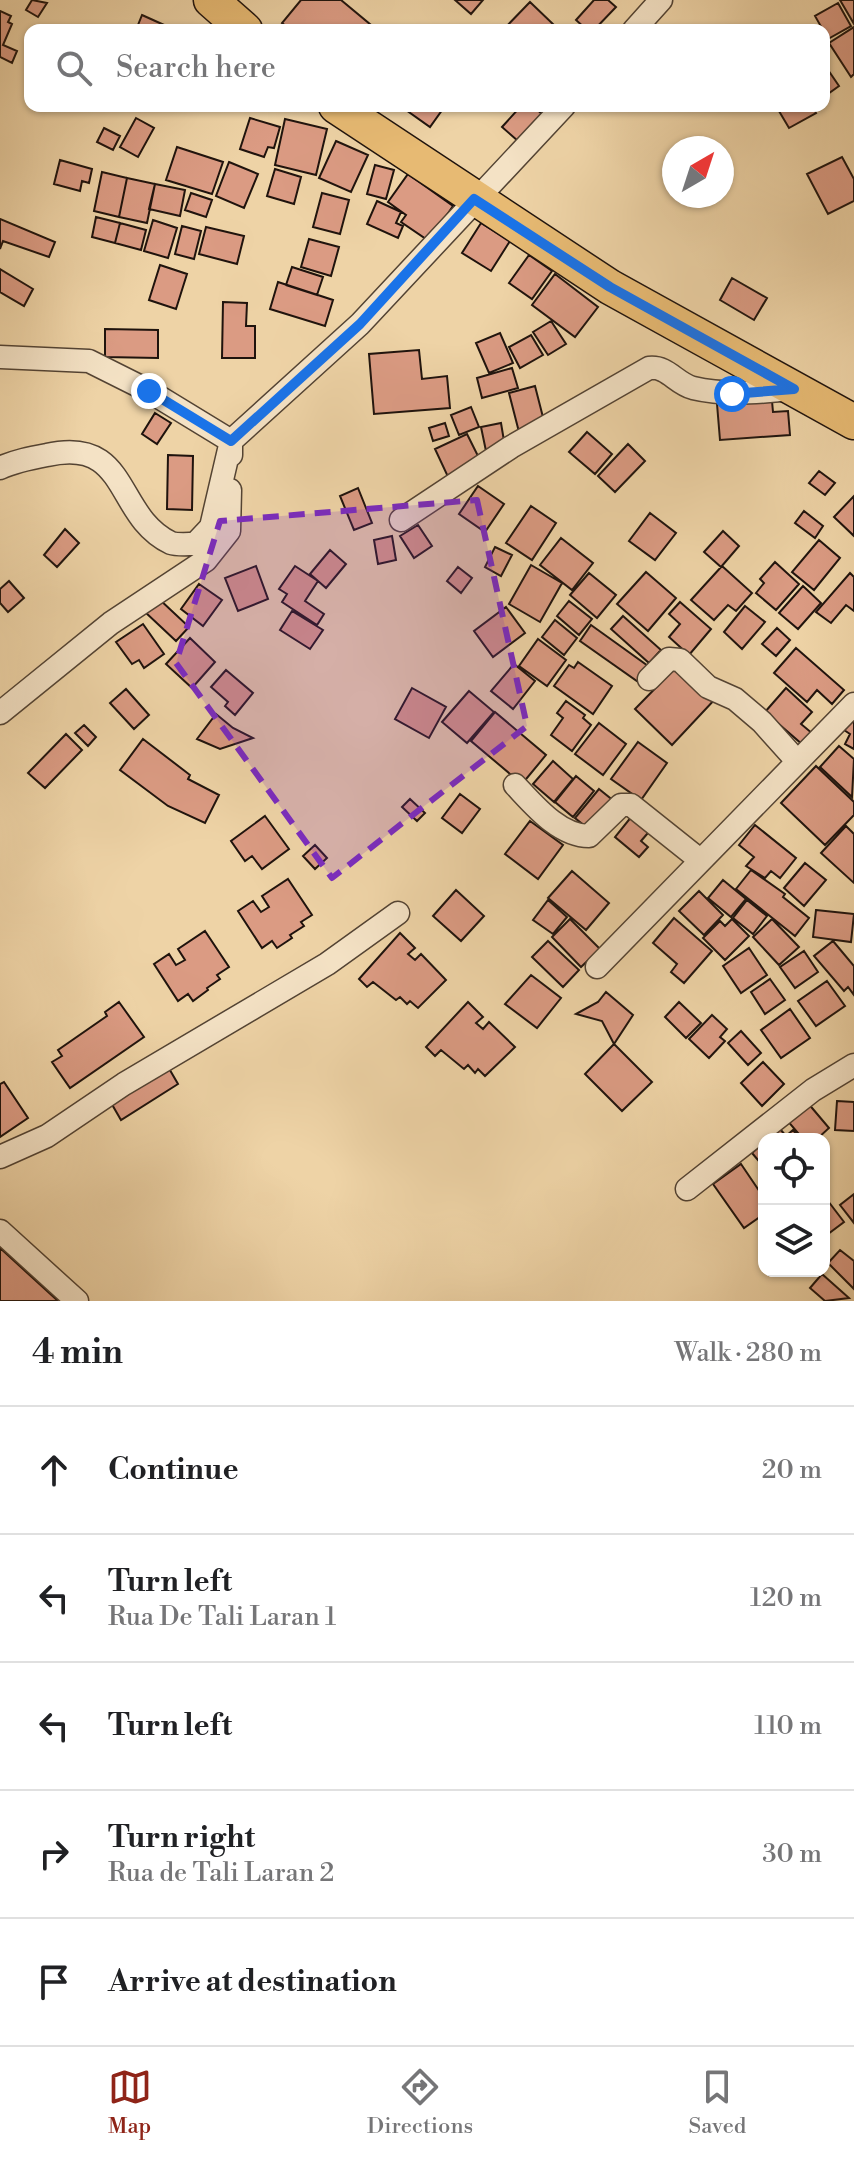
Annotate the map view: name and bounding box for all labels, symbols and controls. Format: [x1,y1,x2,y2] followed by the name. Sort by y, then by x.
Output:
[24,24,830,112] search box
[52,46,96,90] icon: search
[116,49,276,87] text: Search here
[662,136,734,208] north arrow
[131,373,167,409] route end
[714,376,750,412] route start
[758,1133,830,1277] map controls
[758,1133,830,1205] button: locate
[758,1205,830,1277] button: layers
[32,1332,123,1374] text: 4 min
[675,1337,822,1369] text: Walk · 280 m
[32,1448,76,1492] icon: ahead
[108,1451,239,1489] text: Continue
[762,1454,822,1486] text: 20 m
[108,1563,232,1601] text: Turn left
[32,1576,76,1620] icon: left
[750,1582,822,1614] text: 120 m
[108,1601,336,1633] text: Rua De Tali Laran 1
[32,1704,76,1748] icon: left
[108,1707,232,1745] text: Turn left
[754,1710,822,1742] text: 110 m
[108,1819,255,1857] text: Turn right
[32,1832,76,1876] icon: right
[762,1838,822,1870] text: 30 m
[108,1857,334,1889] text: Rua de Tali Laran 2
[32,1960,76,2004] icon: arrive
[108,1963,397,2001] text: Arrive at destination
[108,2065,152,2140] tab: Map
[367,2065,473,2140] tab: Directions
[689,2065,746,2140] tab: Saved

